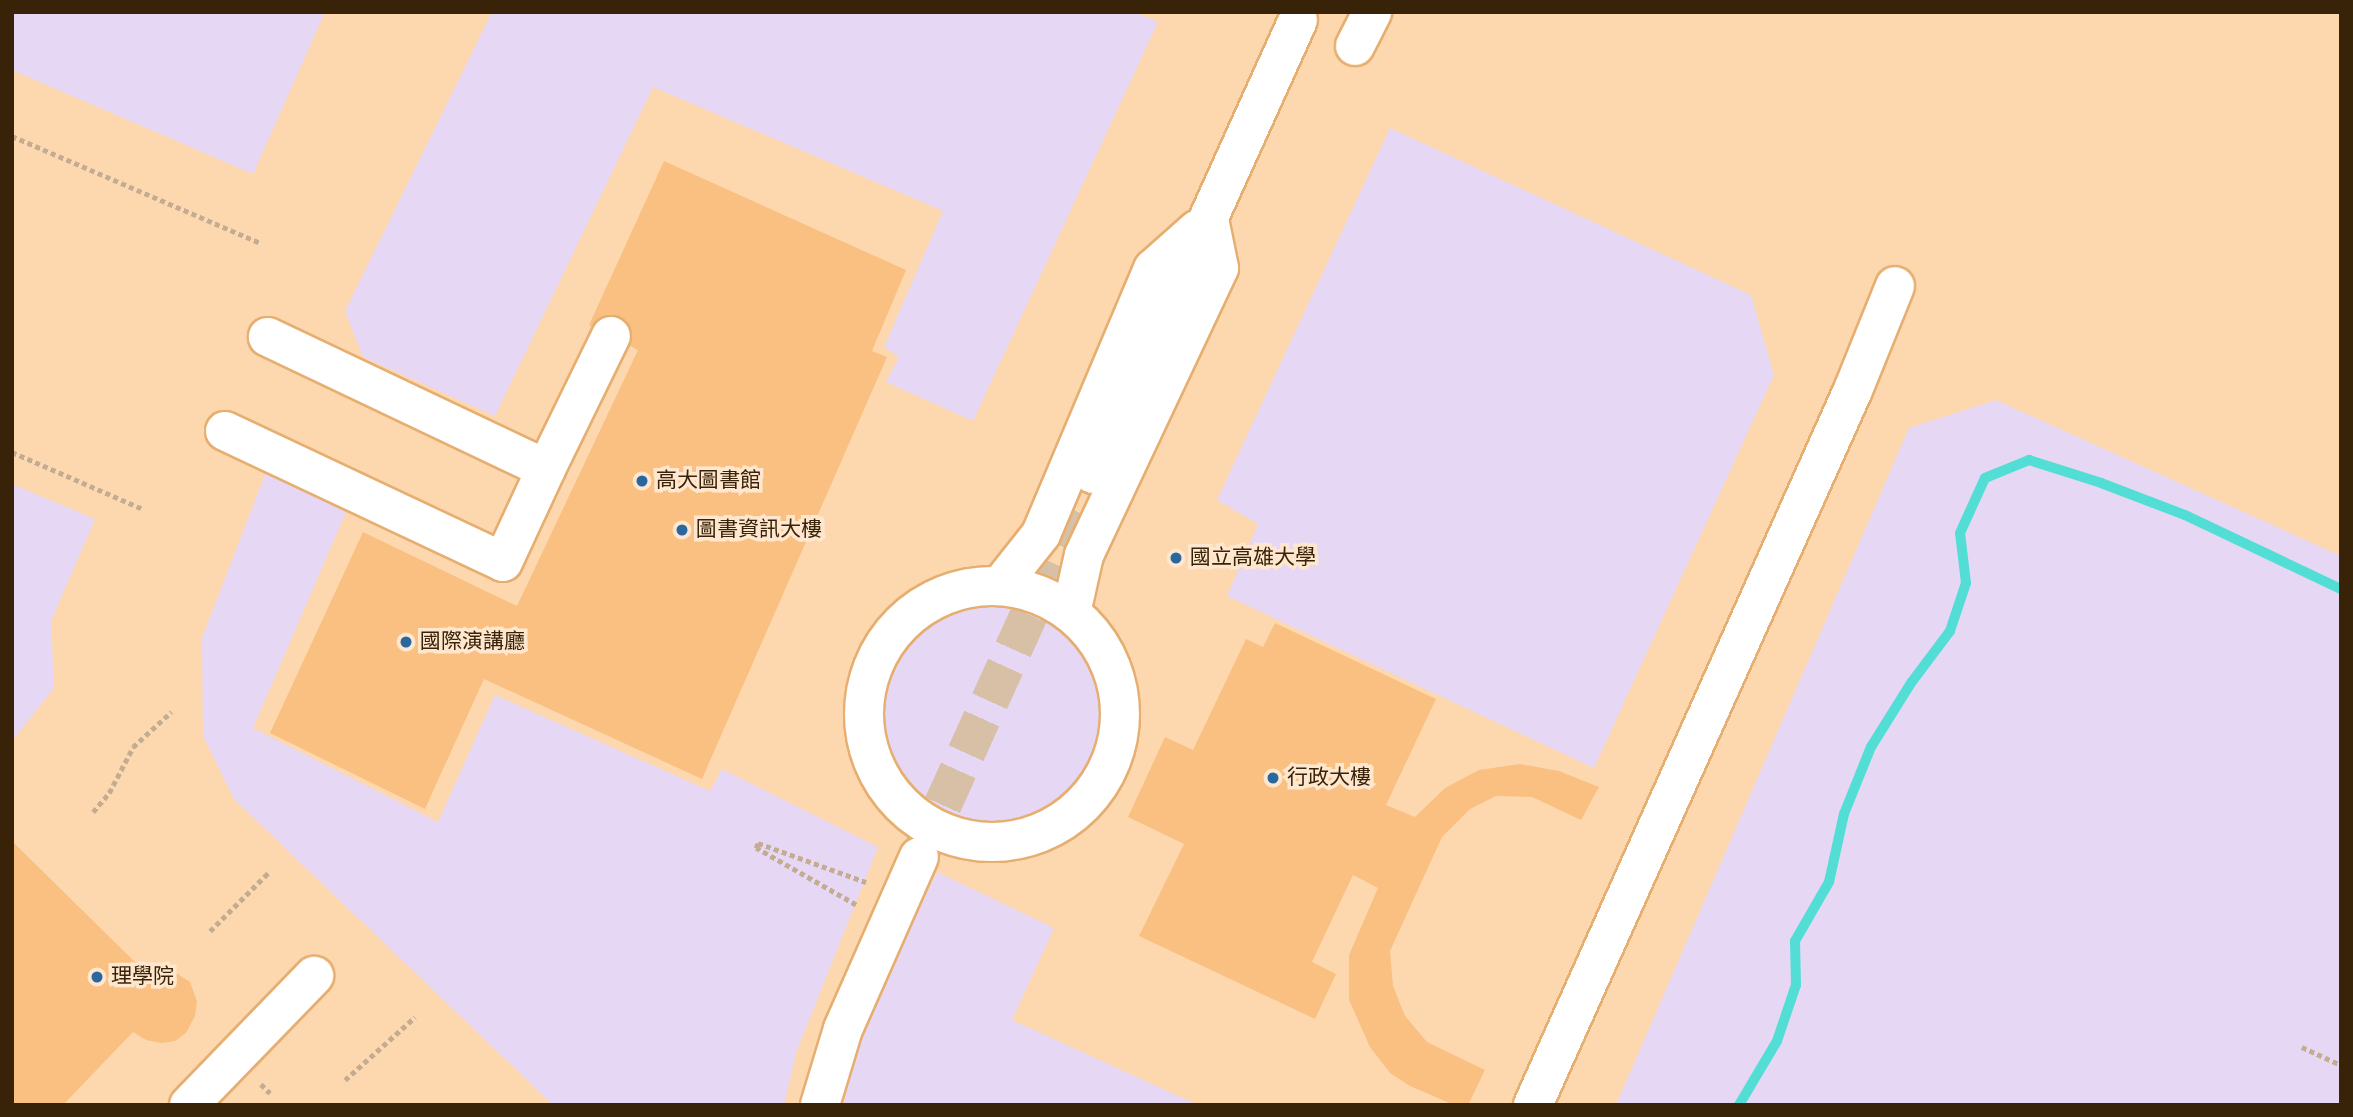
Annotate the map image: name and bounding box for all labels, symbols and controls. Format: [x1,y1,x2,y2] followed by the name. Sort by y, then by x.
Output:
[656,468,761,494] place label: 高大圖書館
[634,473,650,489] marker: 高大圖書館
[696,517,822,543] place label: 圖書資訊大樓
[674,522,690,538] marker: 圖書資訊大樓
[1190,545,1316,571] place label: 國立高雄大學
[1168,550,1184,566] marker: 國立高雄大學
[420,629,525,655] place label: 國際演講廳
[398,634,414,650] marker: 國際演講廳
[1287,765,1371,791] place label: 行政大樓
[1265,770,1281,786] marker: 行政大樓
[111,964,174,990] place label: 理學院
[89,969,105,985] marker: 理學院

